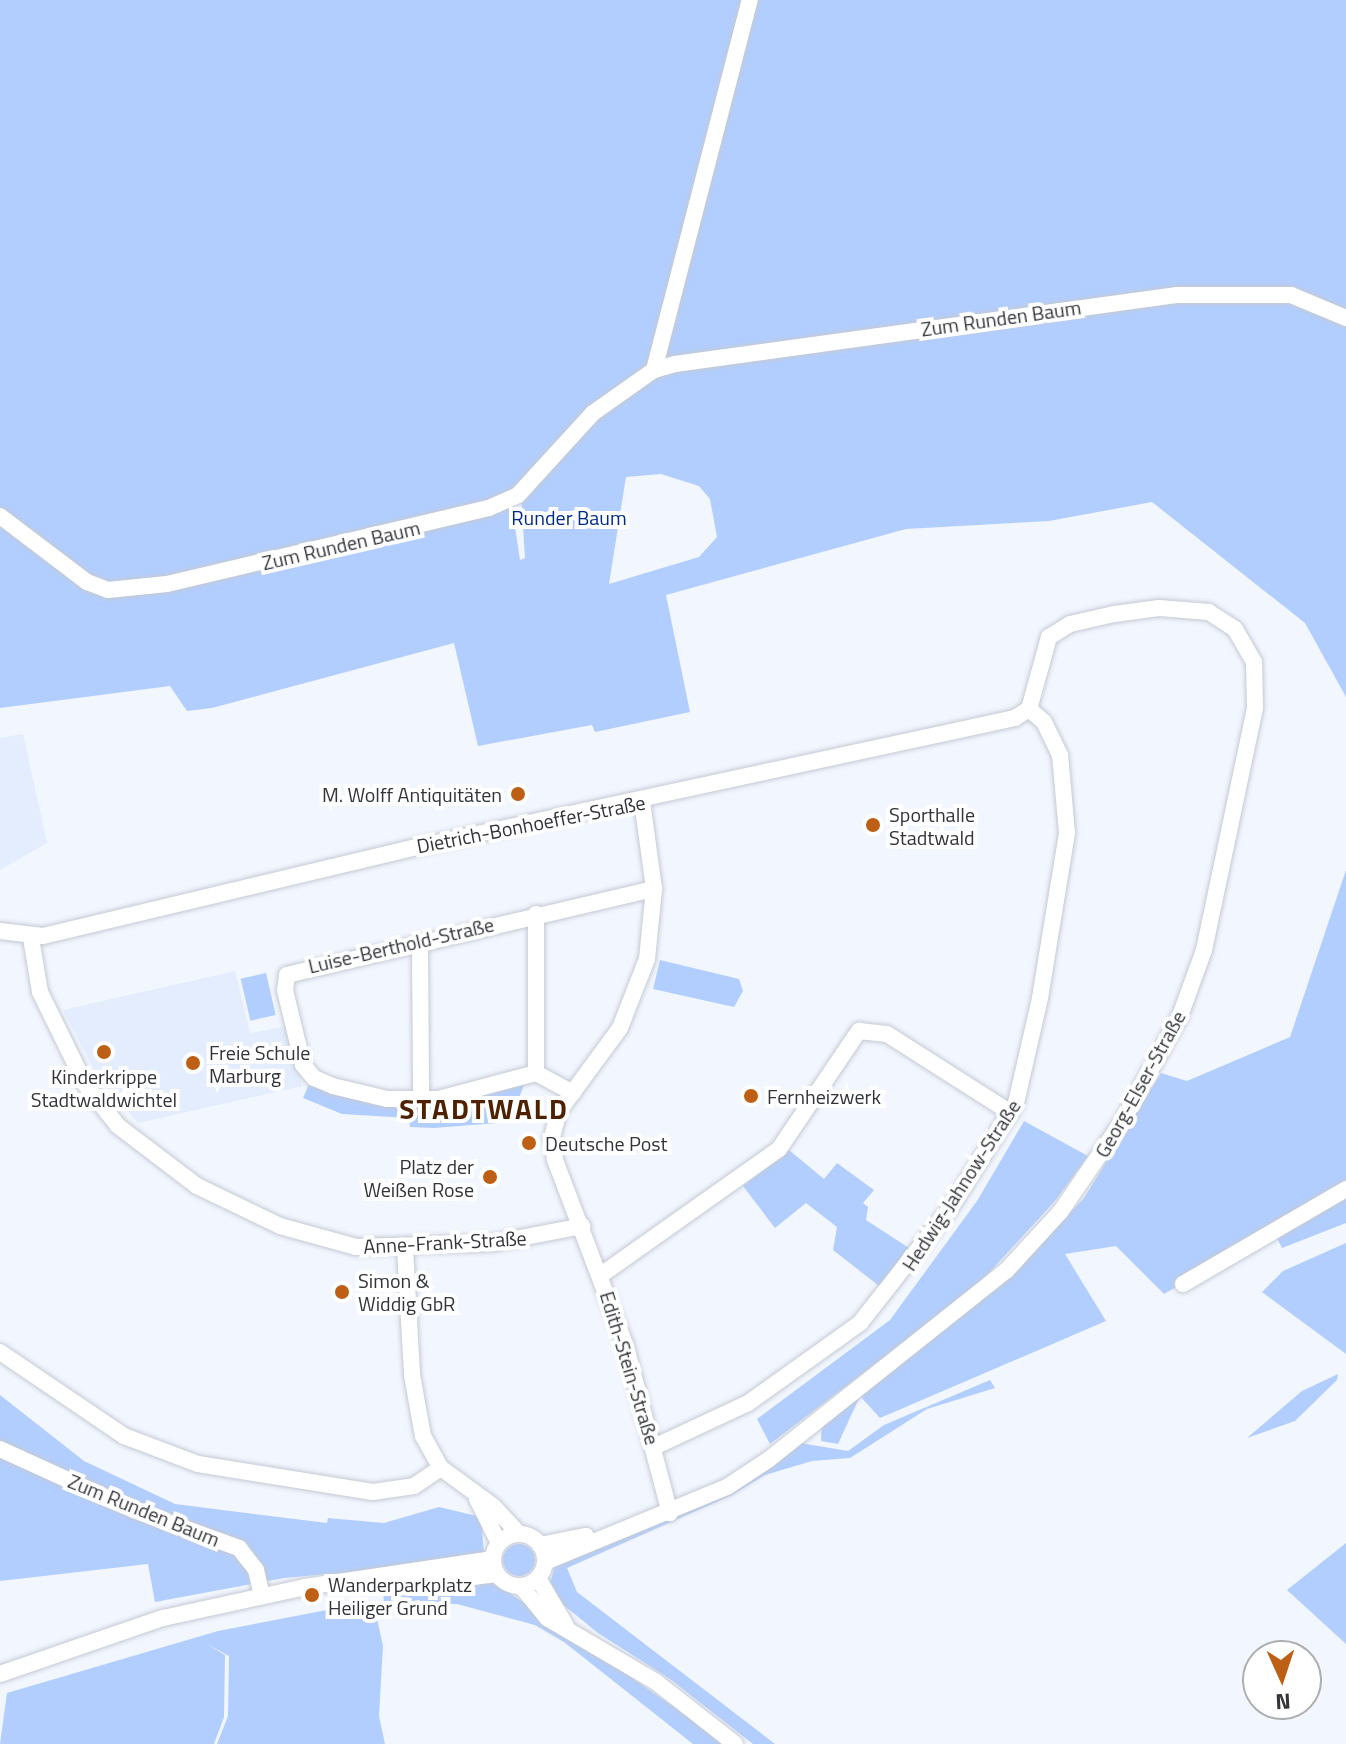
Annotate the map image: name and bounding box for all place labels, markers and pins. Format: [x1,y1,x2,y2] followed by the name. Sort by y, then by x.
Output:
[322,782,502,806] place label: M. Wolff Antiquitäten
[509,785,527,803] marker: M. Wolff Antiquitäten
[889,802,975,849] place label: Sporthalle Stadtwald
[864,816,882,834] marker: Sporthalle Stadtwald
[209,1040,310,1087] place label: Freie Schule Marburg
[95,1043,113,1061] marker: Kinderkrippe Stadtwaldwichtel
[184,1054,202,1072] marker: Freie Schule Marburg
[31,1064,177,1111] place label: Kinderkrippe Stadtwaldwichtel
[767,1084,881,1108] place label: Fernheizwerk
[742,1087,760,1105] marker: Fernheizwerk
[545,1131,668,1155] place label: Deutsche Post
[520,1134,538,1152] marker: Deutsche Post
[363,1154,474,1201] place label: Platz der Weißen Rose
[481,1168,499,1186] marker: Platz der Weißen Rose
[358,1268,455,1315] place label: Simon & Widdig GbR
[333,1283,351,1301] marker: Simon & Widdig GbR
[328,1572,472,1619] place label: Wanderparkplatz Heiliger Grund
[303,1586,321,1604] marker: Wanderparkplatz Heiliger Grund

